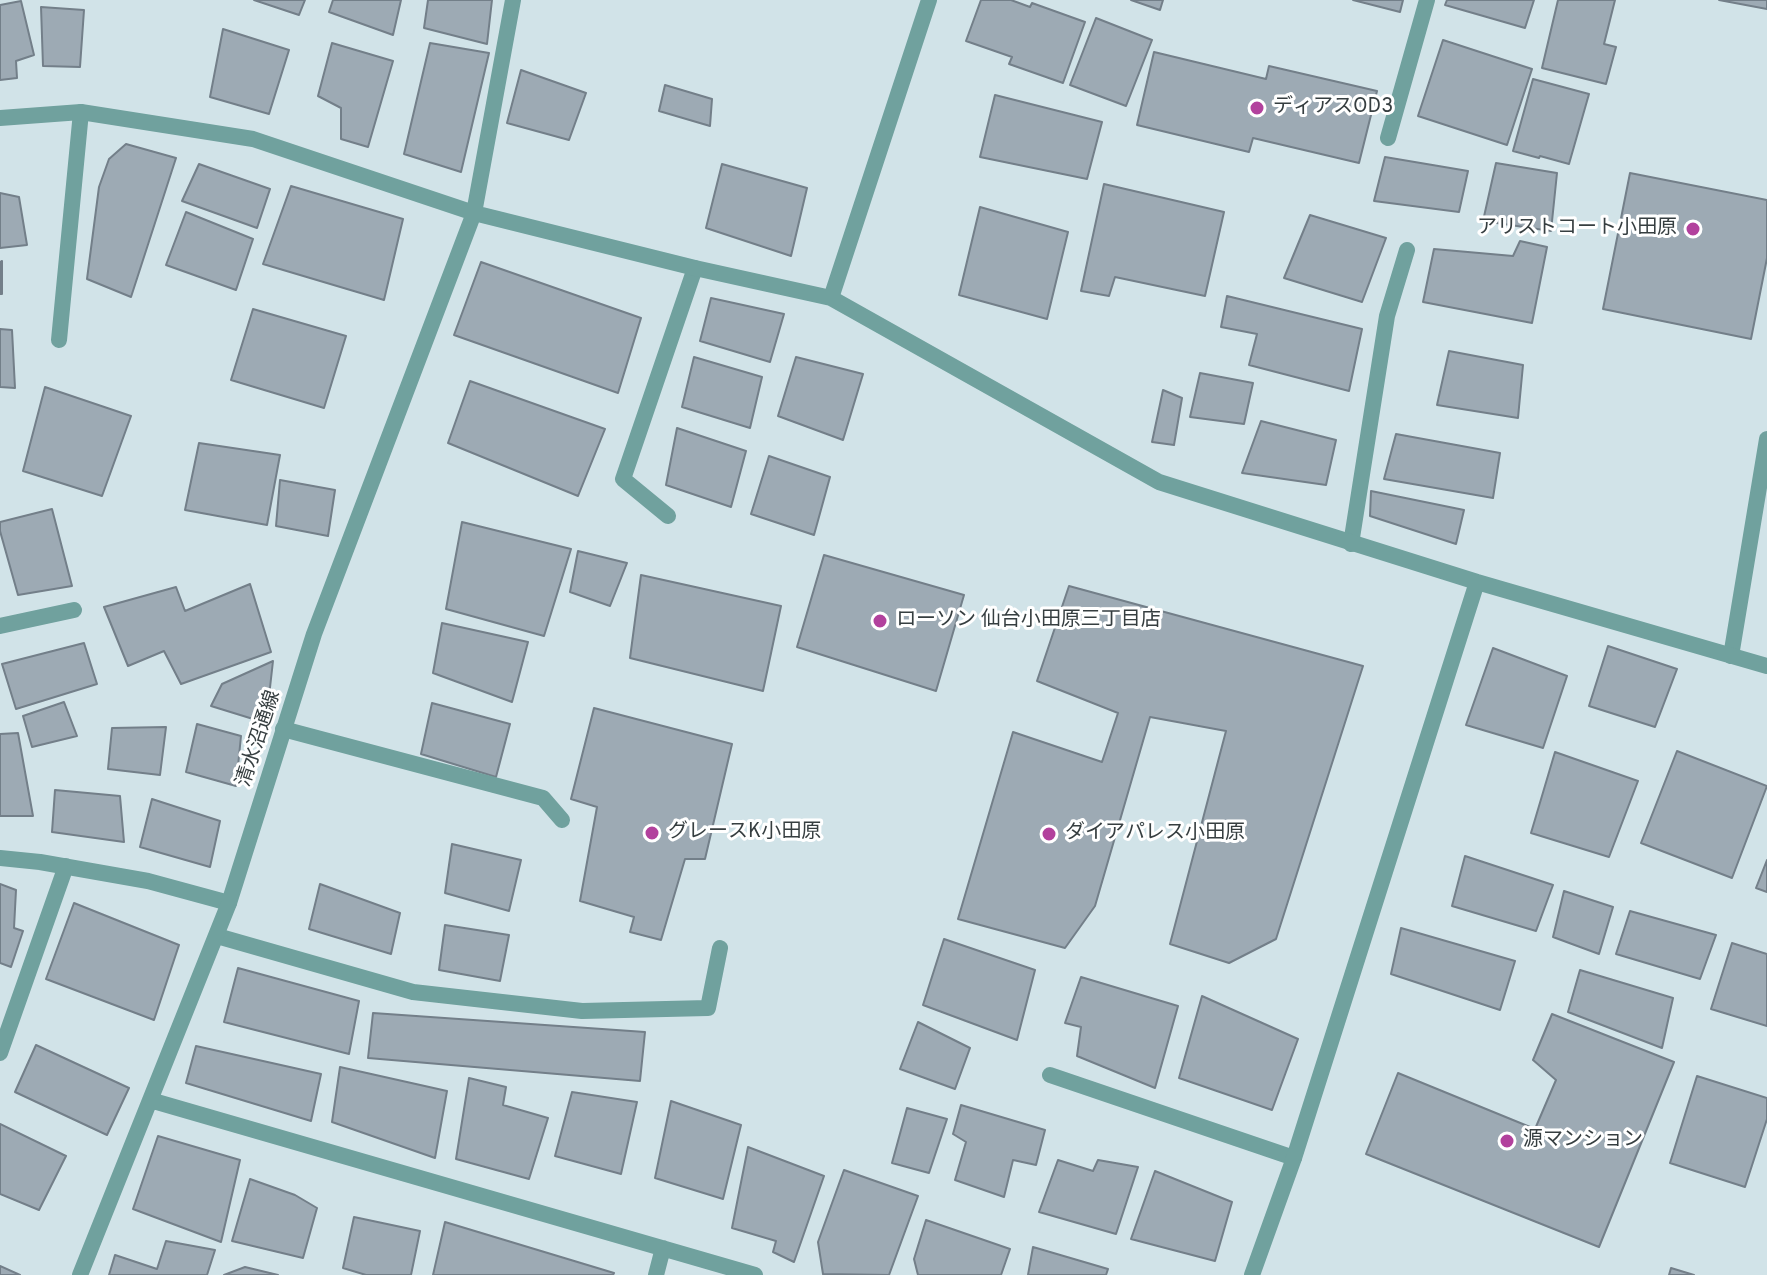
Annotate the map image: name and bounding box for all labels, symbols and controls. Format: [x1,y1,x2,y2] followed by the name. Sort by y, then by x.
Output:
[1273,96,1393,120] place label: ディアスOD3
[1248,99,1266,117] marker: ディアスOD3
[1477,217,1677,241] place label: アリストコート小田原
[1684,220,1702,238] marker: アリストコート小田原
[896,609,1161,633] place label: ローソン 仙台小田原三丁目店
[871,612,889,630] marker: ローソン 仙台小田原三丁目店
[233,688,287,790] street label: 清水沼通線
[668,821,821,845] place label: グレースK小田原
[1065,822,1245,846] place label: ダイアパレス小田原
[643,824,661,842] marker: グレースK小田原
[1040,825,1058,843] marker: ダイアパレス小田原
[1523,1129,1643,1153] place label: 源マンション
[1498,1132,1516,1150] marker: 源マンション

